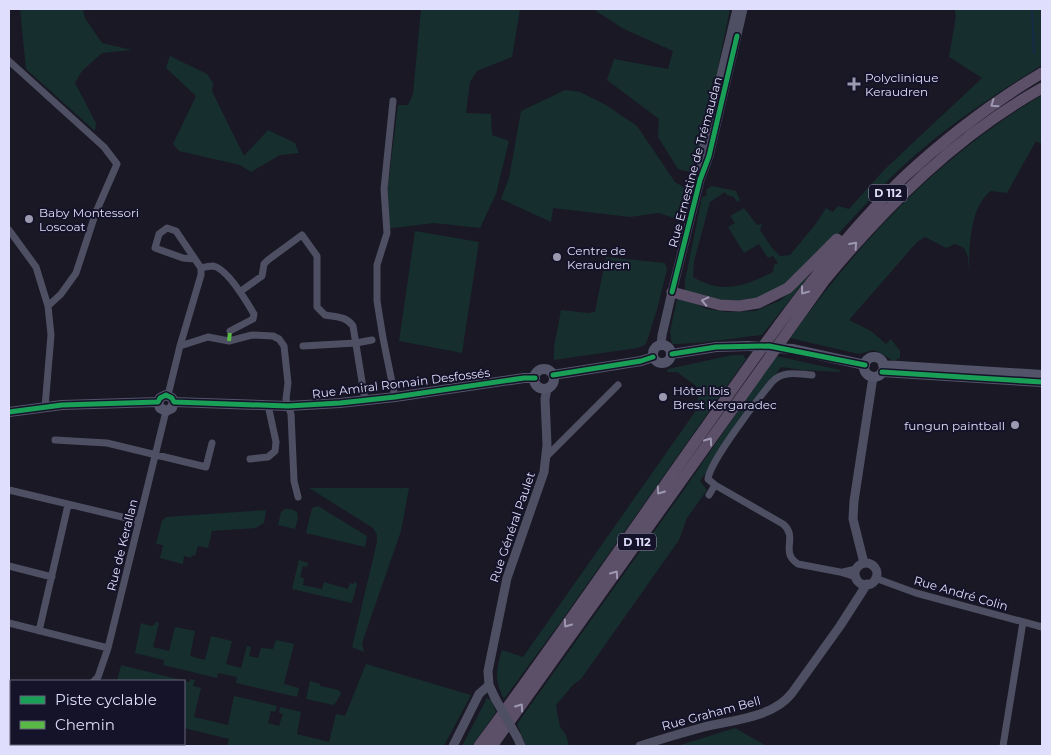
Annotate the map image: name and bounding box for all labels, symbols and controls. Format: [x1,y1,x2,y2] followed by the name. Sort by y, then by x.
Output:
[865,70,938,99] place label: Polyclinique Keraudren
[665,75,725,249] street label: Rue Ernestine de Trémaudan
[847,77,861,91] marker: Polyclinique Keraudren
[990,98,1000,107] one-way arrow
[869,184,907,202] road number: D 112
[39,205,139,234] place label: Baby Montessori Loscoat
[23,213,35,225] marker: Baby Montessori Loscoat
[848,241,857,250] one-way arrow
[567,243,630,272] place label: Centre de Keraudren
[551,251,563,263] marker: Centre de Keraudren
[802,285,810,294] one-way arrow
[700,296,709,307] one-way arrow
[311,365,491,401] street label: Rue Amiral Romain Desfossés
[673,383,777,412] place label: Hôtel Ibis Brest Kergaradec
[657,391,669,403] marker: Hôtel Ibis Brest Kergaradec
[904,418,1005,433] place label: fungun paintball
[1009,419,1021,431] marker: fungun paintball
[702,438,712,447] one-way arrow
[486,470,538,584] street label: Rue Général Paulet
[657,485,666,495] one-way arrow
[103,497,141,593] street label: Rue de Kerallan
[618,534,656,550] road number: D 112
[609,571,617,580] one-way arrow
[912,572,1010,614] street label: Rue André Colin
[564,618,573,628] one-way arrow
[10,680,185,745] legend
[55,690,157,709] text: Piste cyclable
[660,693,762,733] street label: Rue Graham Bell
[514,703,524,712] one-way arrow
[55,715,115,734] text: Chemin

